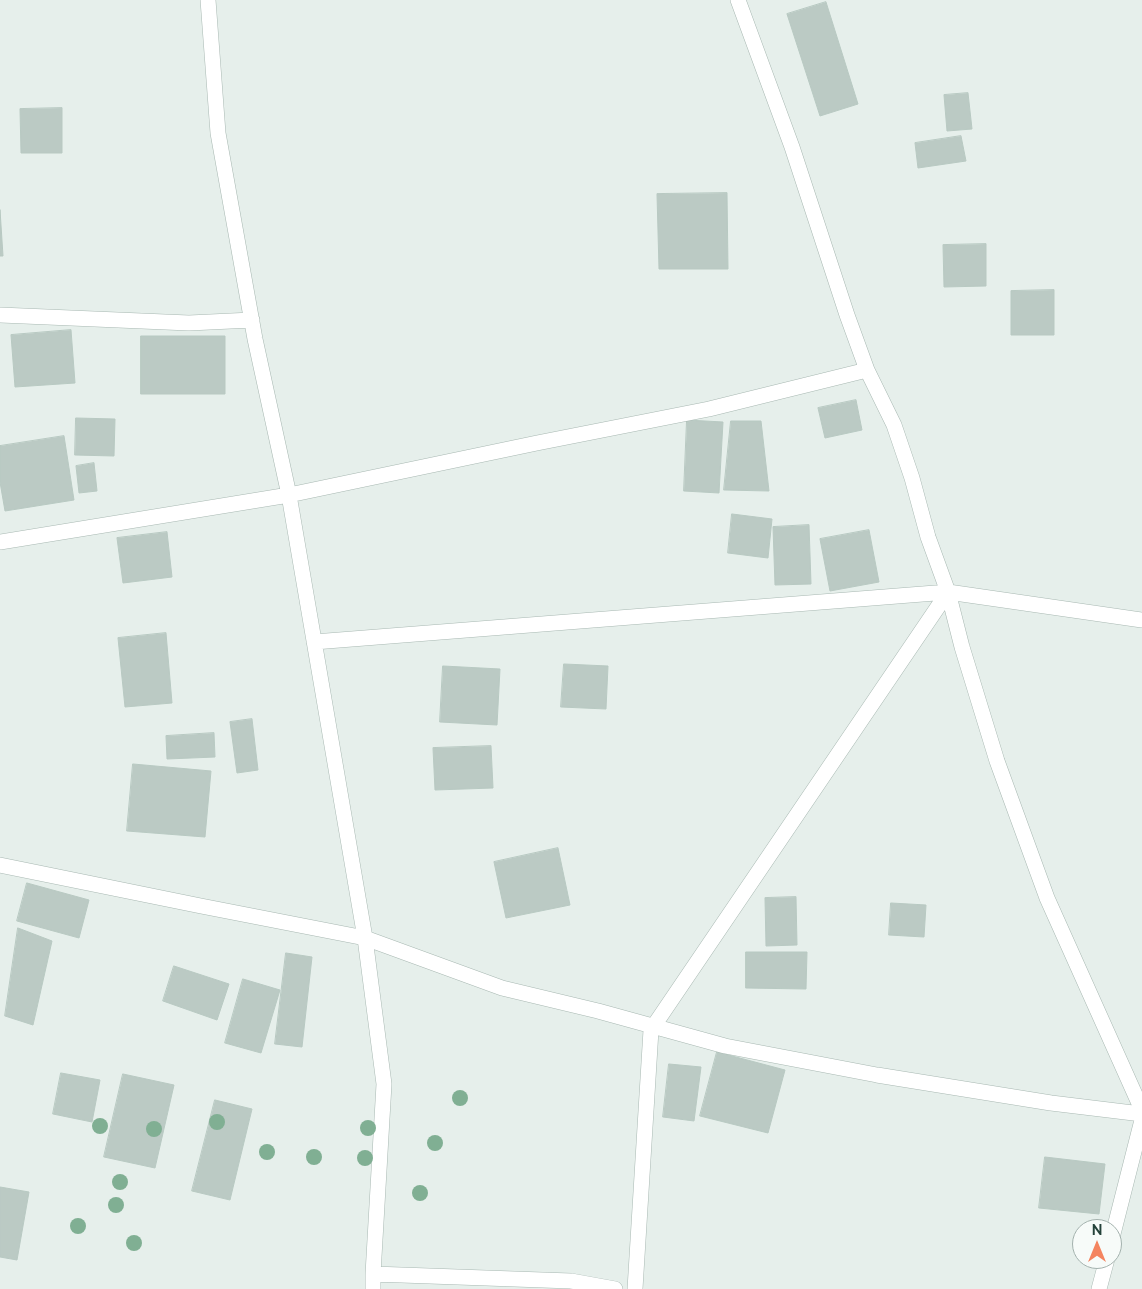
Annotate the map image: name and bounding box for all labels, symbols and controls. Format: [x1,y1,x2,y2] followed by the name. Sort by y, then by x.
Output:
[1072,1219,1122,1269] north arrow
[1092,1222,1102,1238] text: N

